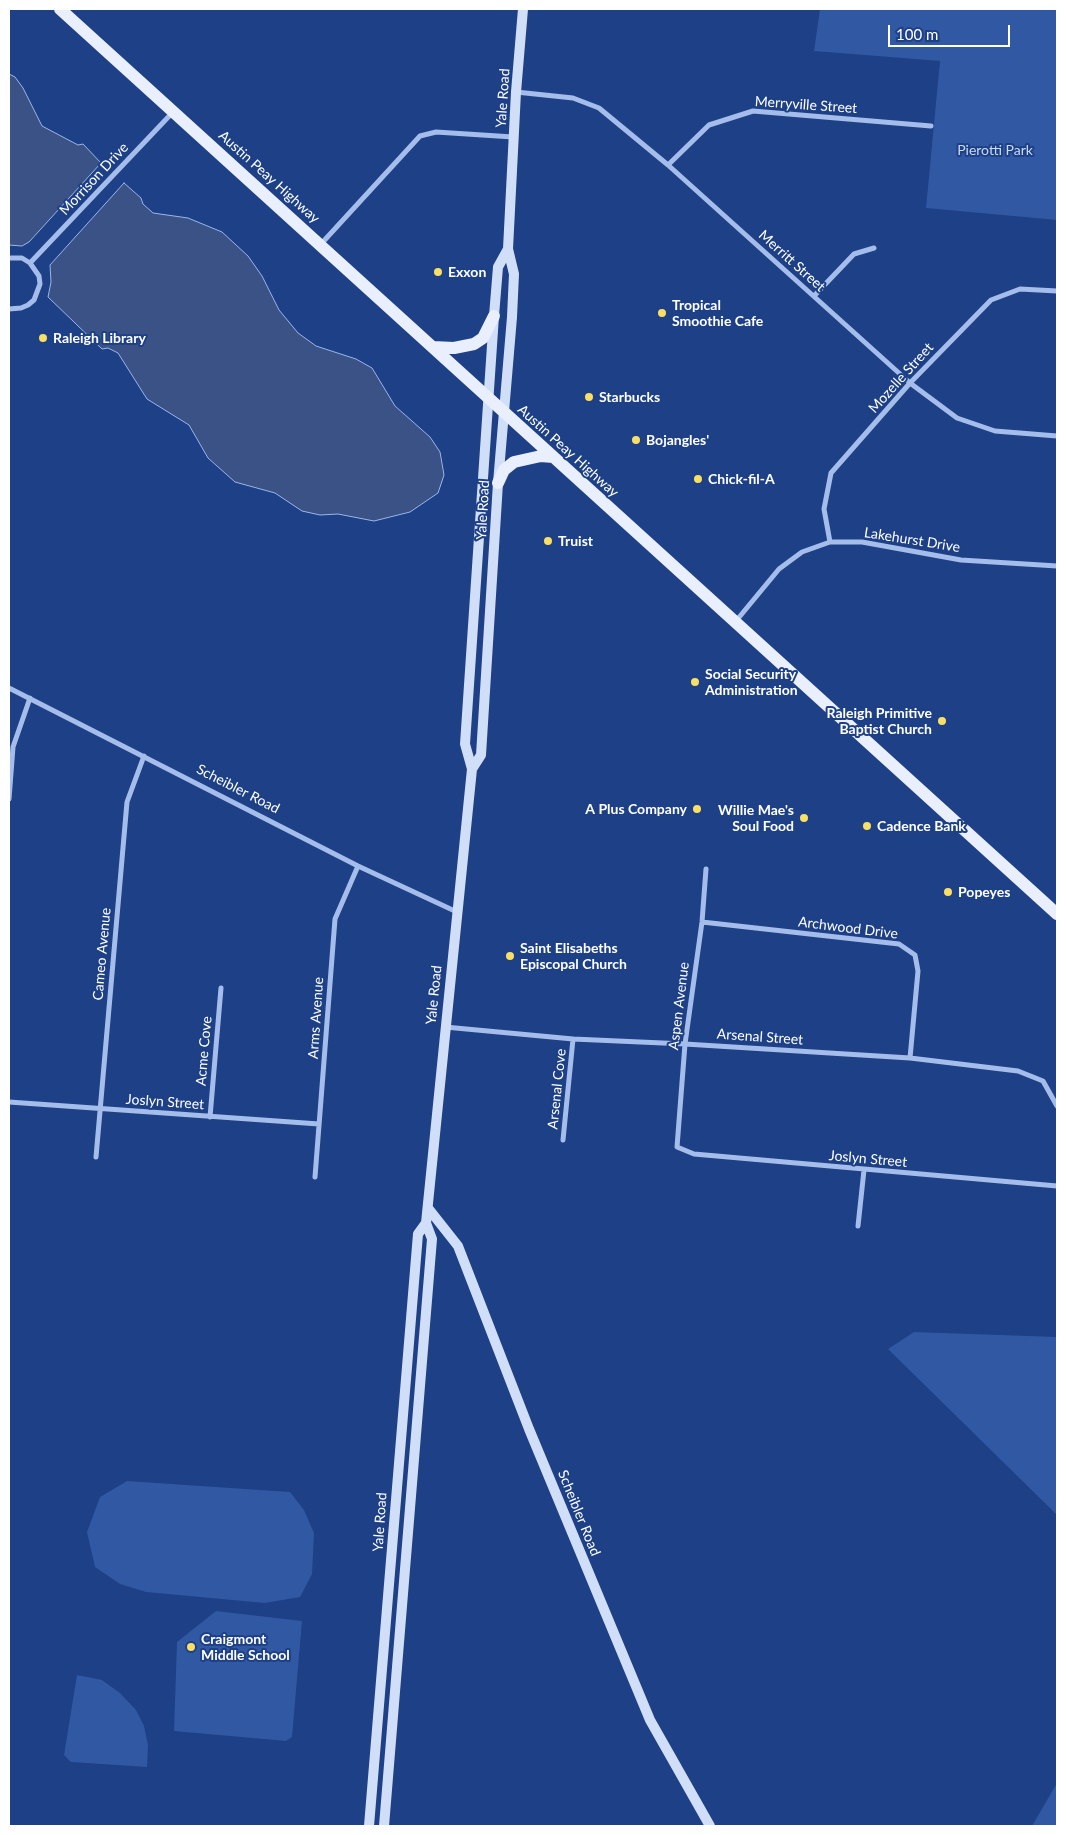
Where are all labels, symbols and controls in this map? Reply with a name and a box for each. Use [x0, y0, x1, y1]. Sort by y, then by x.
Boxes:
scale bar [891, 15, 1014, 47]
text: 100 m [896, 25, 938, 43]
street label: Yale Road [493, 68, 513, 128]
street label: Merryville Street [754, 93, 858, 117]
street label: Austin Peay Highway [215, 127, 323, 227]
street label: Morrison Drive [56, 139, 132, 219]
park label: Pierotti Park [957, 142, 1033, 158]
street label: Merritt Street [755, 227, 829, 295]
place label: Exxon [448, 264, 486, 280]
marker: Exxon [432, 266, 444, 278]
place label: Tropical Smoothie Cafe [672, 297, 763, 330]
marker: Tropical Smoothie Cafe [656, 307, 668, 319]
place label: Raleigh Library [53, 330, 146, 346]
marker: Raleigh Library [37, 332, 49, 344]
street label: Mozelle Street [865, 339, 937, 417]
place label: Starbucks [599, 389, 660, 405]
marker: Starbucks [583, 391, 595, 403]
street label: Austin Peay Highway [514, 401, 622, 501]
place label: Bojangles' [646, 432, 709, 448]
marker: Bojangles' [630, 434, 642, 446]
place label: Chick-fil-A [708, 471, 775, 487]
marker: Chick-fil-A [692, 473, 704, 485]
street label: Yale Road [473, 480, 493, 540]
street label: Lakehurst Drive [863, 524, 961, 556]
place label: Truist [558, 533, 593, 549]
marker: Truist [542, 535, 554, 547]
place label: Social Security Administration [705, 666, 798, 699]
marker: Social Security Administration [689, 676, 701, 688]
place label: Raleigh Primitive Baptist Church [827, 705, 932, 738]
marker: Raleigh Primitive Baptist Church [936, 715, 948, 727]
street label: Scheibler Road [194, 761, 282, 817]
place label: A Plus Company [585, 801, 687, 817]
place label: Willie Mae's Soul Food [718, 802, 794, 834]
marker: A Plus Company [691, 803, 703, 815]
marker: Willie Mae's Soul Food [798, 812, 810, 824]
place label: Cadence Bank [877, 818, 966, 834]
marker: Cadence Bank [861, 820, 873, 832]
place label: Popeyes [958, 884, 1010, 900]
marker: Popeyes [942, 886, 954, 898]
street label: Cameo Avenue [90, 907, 114, 1001]
street label: Archwood Drive [797, 914, 899, 942]
place label: Saint Elisabeths Episcopal Church [520, 940, 627, 972]
marker: Saint Elisabeths Episcopal Church [504, 950, 516, 962]
street label: Aspen Avenue [665, 961, 693, 1051]
street label: Yale Road [423, 965, 445, 1025]
street label: Arms Avenue [305, 976, 327, 1060]
street label: Acme Cove [193, 1015, 215, 1087]
street label: Arsenal Street [716, 1026, 804, 1048]
street label: Arsenal Cove [544, 1048, 570, 1130]
street label: Joslyn Street [125, 1091, 205, 1113]
street label: Joslyn Street [828, 1147, 908, 1171]
street label: Scheibler Road [554, 1468, 604, 1558]
street label: Yale Road [370, 1492, 390, 1552]
place label: Craigmont Middle School [201, 1631, 290, 1664]
marker: Craigmont Middle School [185, 1641, 197, 1653]

